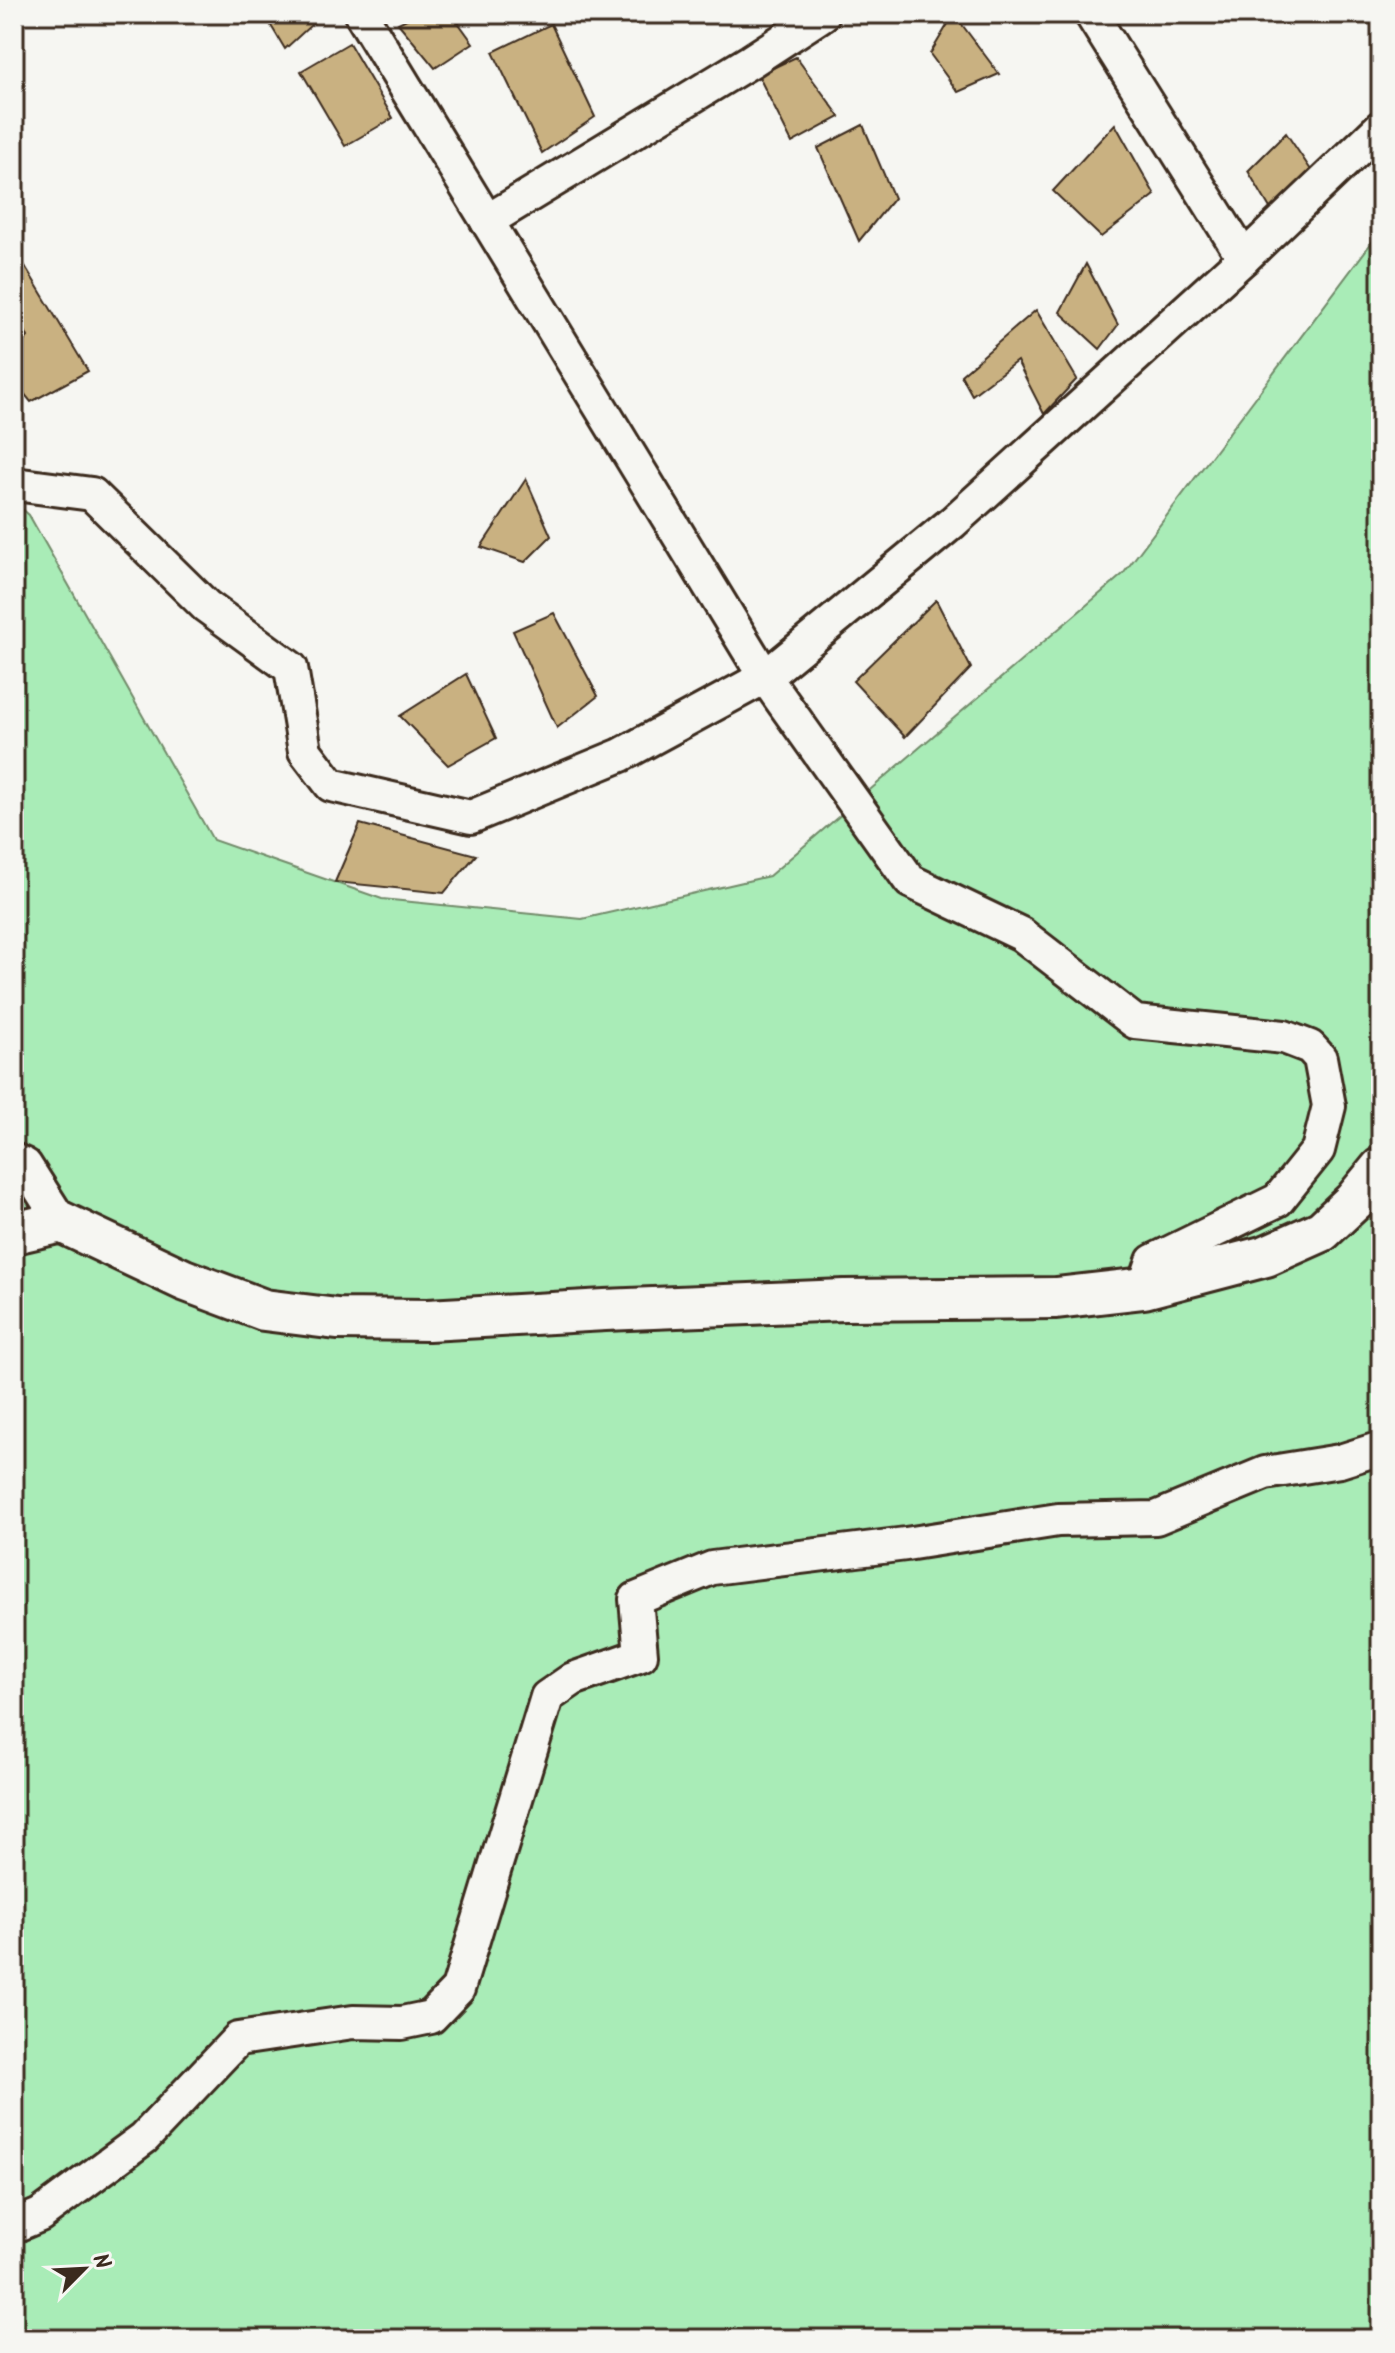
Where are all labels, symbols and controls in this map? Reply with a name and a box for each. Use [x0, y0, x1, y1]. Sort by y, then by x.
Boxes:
north arrow [44, 2229, 124, 2309]
text: N [81, 2248, 119, 2275]

